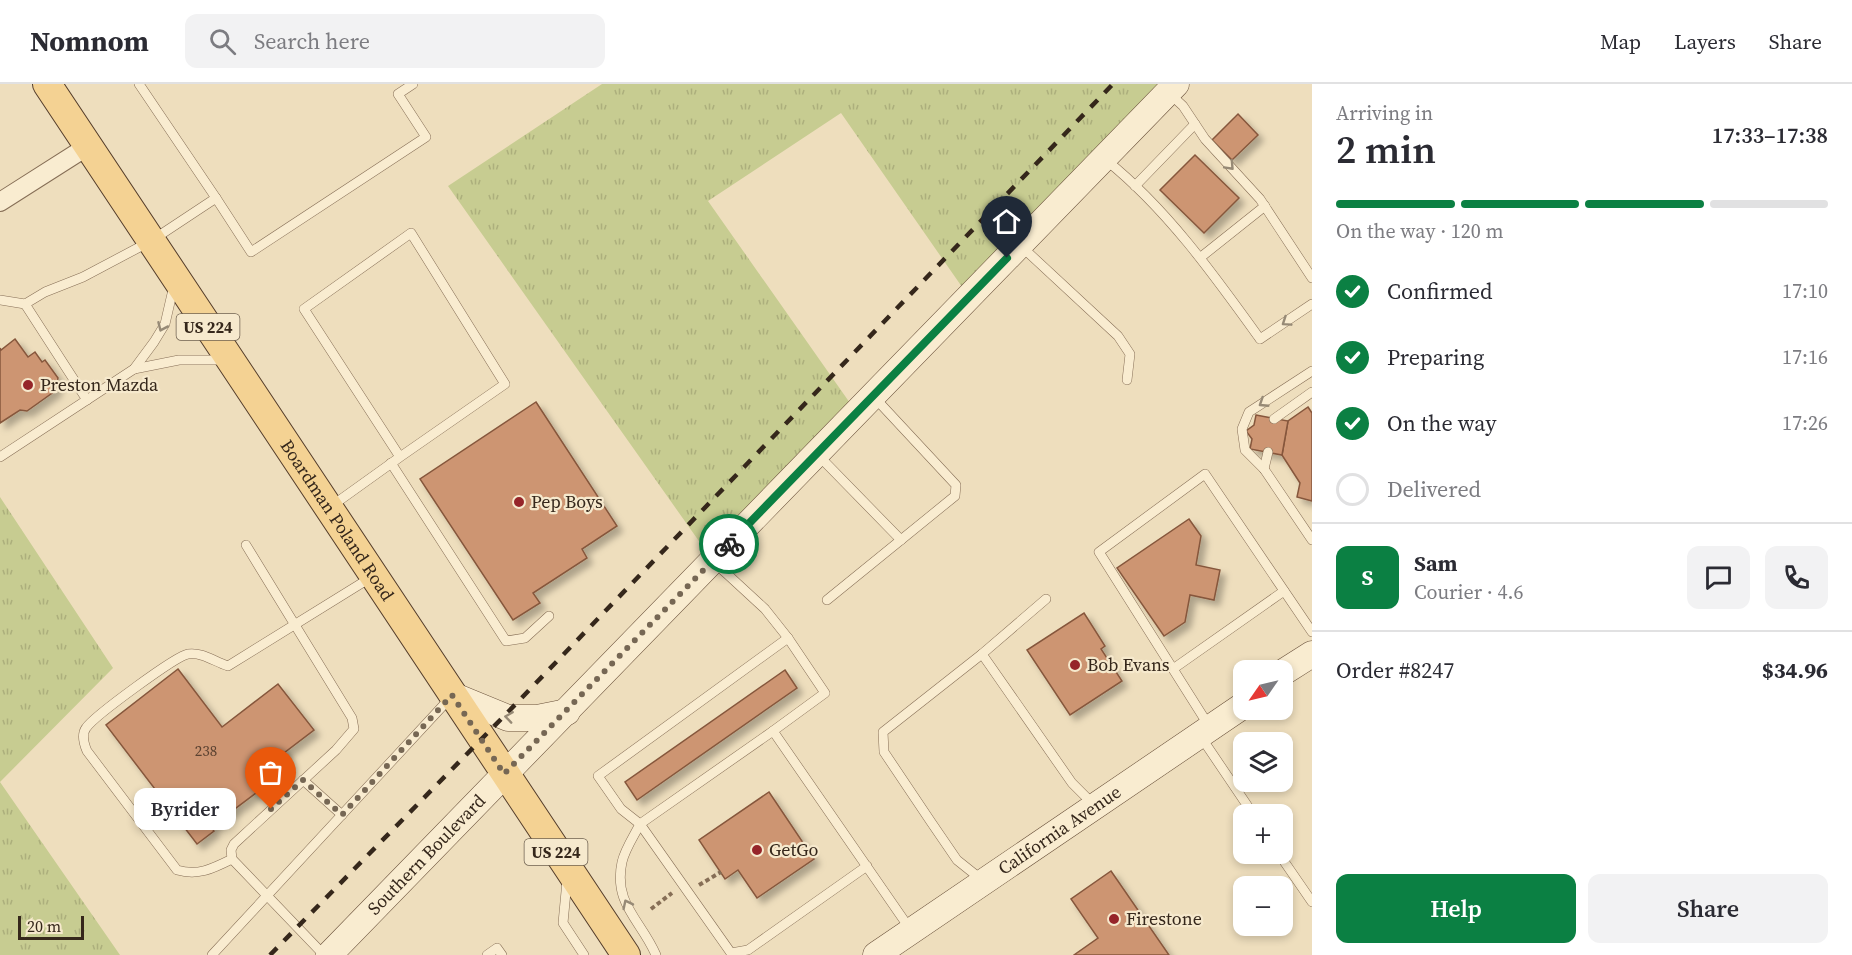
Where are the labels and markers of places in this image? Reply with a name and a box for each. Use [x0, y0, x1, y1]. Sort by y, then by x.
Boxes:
pin [981, 196, 1032, 258]
place label: Preston Mazda [40, 372, 159, 397]
marker: Preston Mazda [21, 378, 35, 392]
place label: Pep Boys [531, 489, 603, 514]
marker: Pep Boys [512, 495, 526, 509]
place label: Bob Evans [1087, 652, 1170, 677]
marker: Bob Evans [1068, 658, 1082, 672]
pin [245, 747, 296, 809]
callout: Byrider [133, 788, 235, 830]
place label: GetGo [769, 837, 819, 862]
marker: GetGo [750, 843, 764, 857]
place label: Firestone [1126, 906, 1202, 931]
marker: Firestone [1107, 912, 1121, 926]

